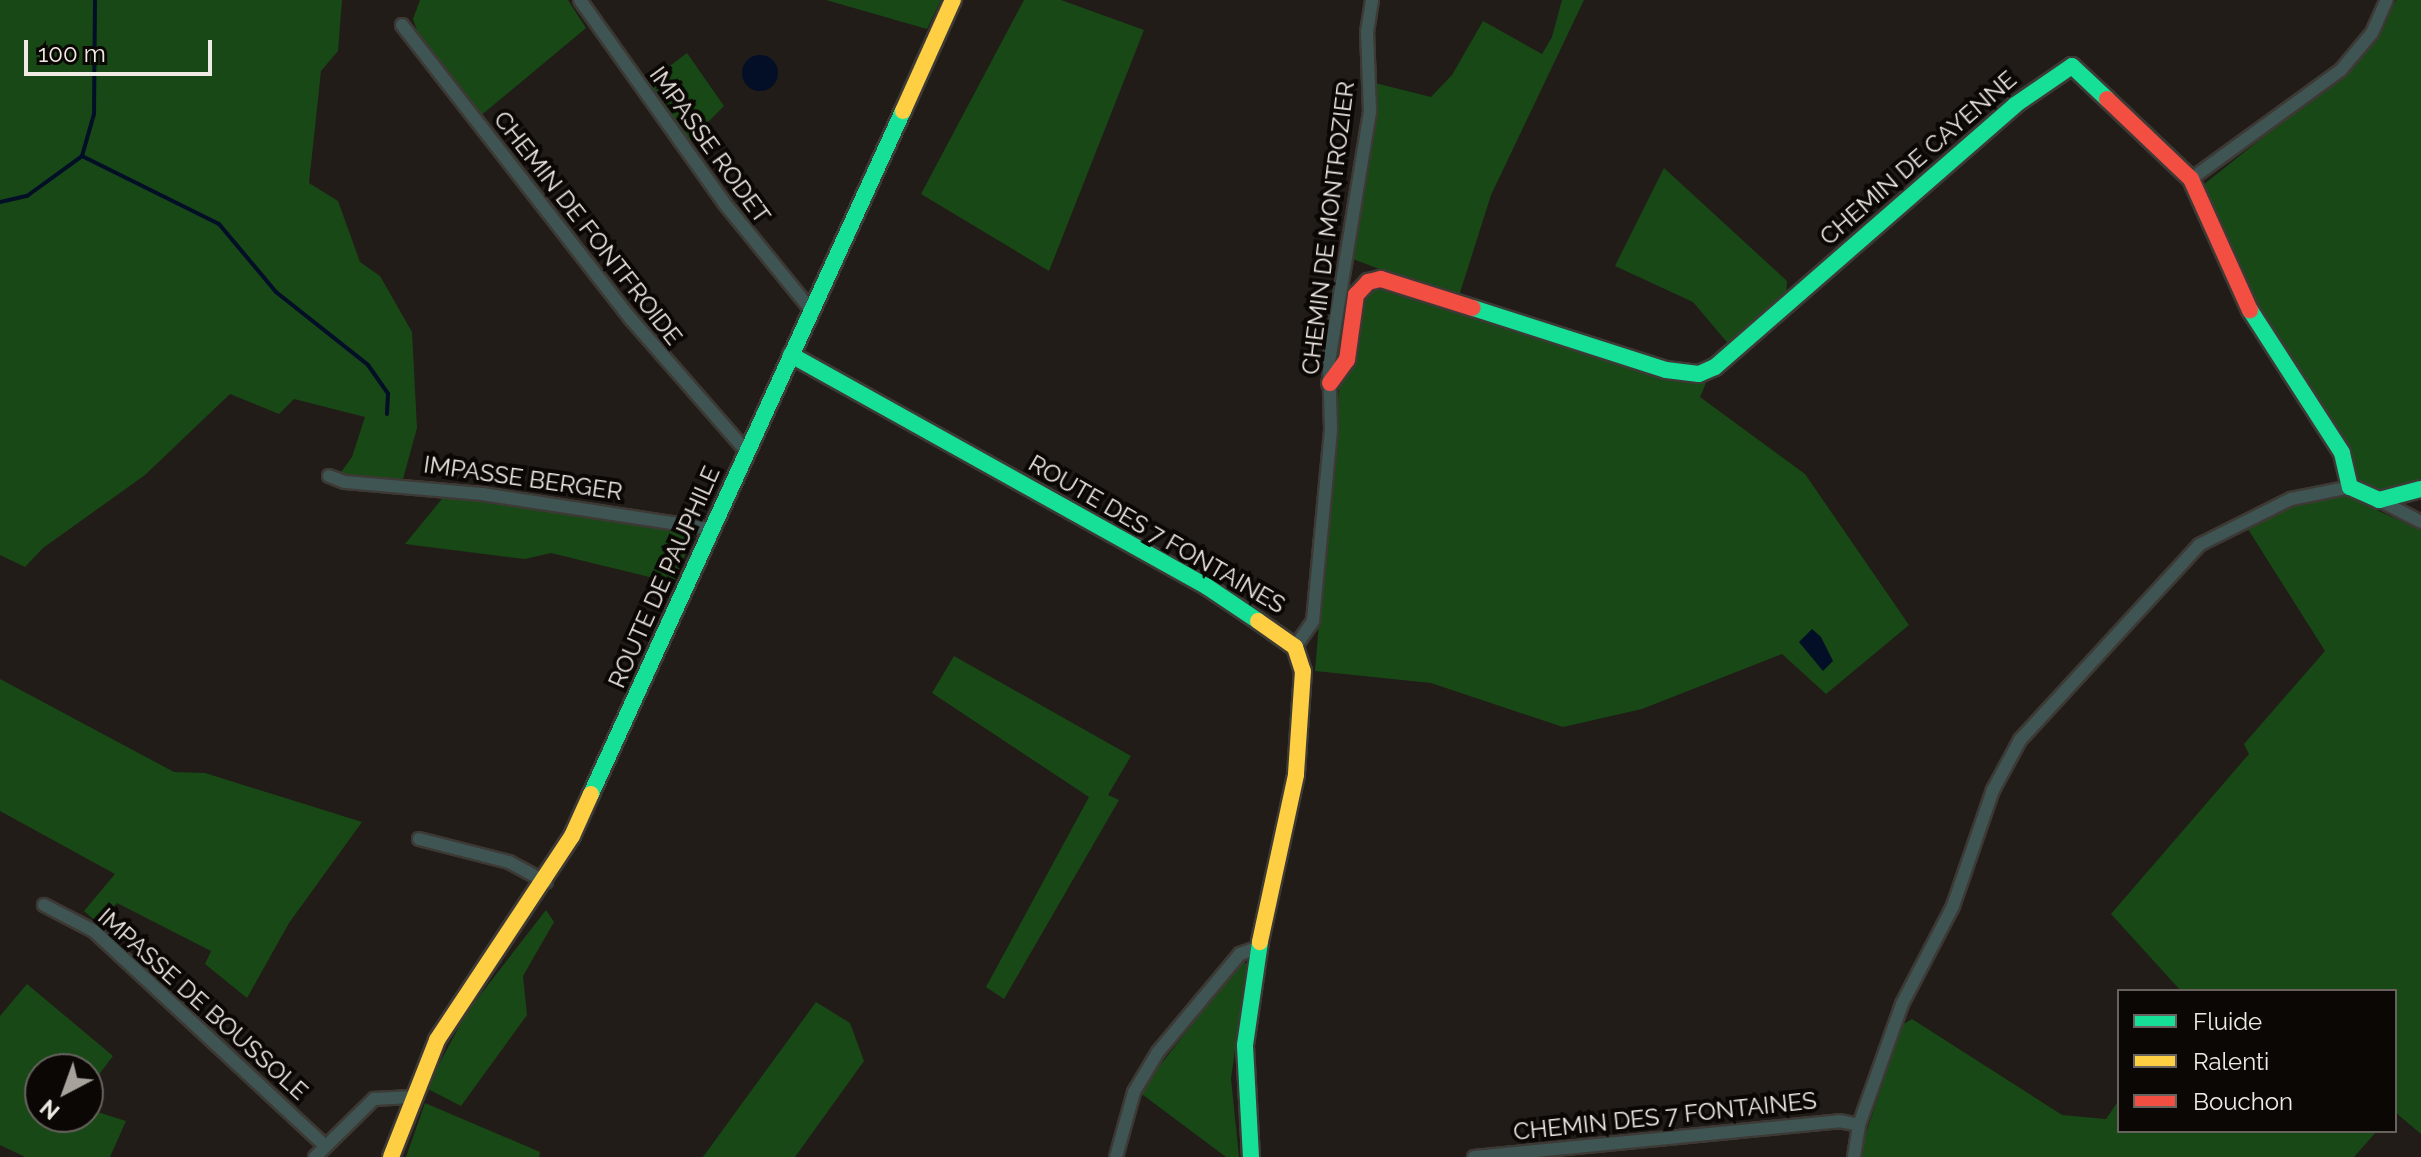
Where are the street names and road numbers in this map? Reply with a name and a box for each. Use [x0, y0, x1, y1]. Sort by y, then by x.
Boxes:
street label: IMPASSE RODET [643, 61, 777, 229]
street label: CHEMIN DE CAYENNE [1814, 65, 2022, 251]
street label: CHEMIN DE MONTROZIER [1296, 80, 1360, 376]
street label: CHEMIN DE FONTFROIDE [488, 105, 688, 351]
street label: ROUTE DES 7 FONTAINES [1024, 449, 1290, 619]
street label: IMPASSE BERGER [422, 450, 624, 506]
street label: ROUTE DE PAUPHILE [602, 462, 726, 692]
street label: IMPASSE DE BOUSSOLE [92, 902, 314, 1106]
street label: CHEMIN DES 7 FONTAINES [1512, 1086, 1818, 1146]

